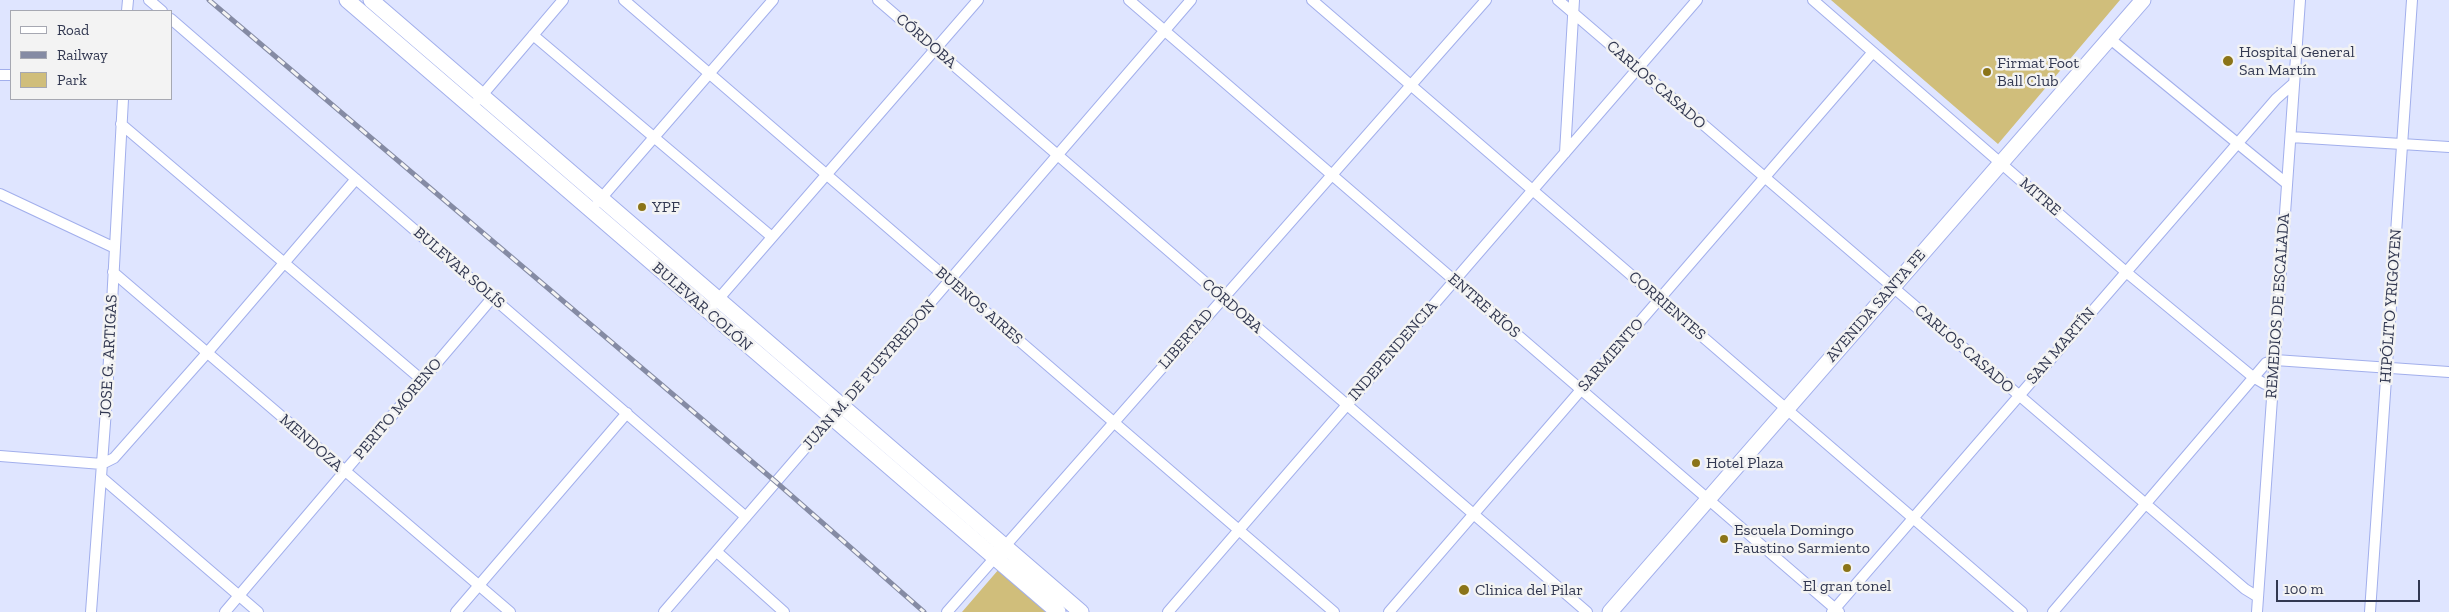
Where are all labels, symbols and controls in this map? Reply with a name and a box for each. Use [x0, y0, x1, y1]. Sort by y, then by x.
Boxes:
street label: CÓRDOBA [892, 9, 960, 73]
legend [10, 10, 172, 100]
text: Road [57, 21, 89, 39]
street label: CARLOS CASADO [1602, 37, 1710, 133]
place label: Hospital General San Martín [2239, 42, 2355, 80]
text: Railway [57, 46, 108, 64]
place label: Firmat Foot Ball Club [1997, 53, 2079, 91]
marker: Hospital General San Martín [2221, 54, 2235, 68]
marker: Firmat Foot Ball Club [1981, 66, 1993, 78]
text: Park [57, 71, 87, 89]
street label: MITRE [2015, 174, 2065, 220]
place label: YPF [652, 197, 680, 217]
marker: YPF [636, 201, 648, 213]
street label: REMEDIOS DE ESCALADA [2262, 213, 2294, 399]
street label: BULEVAR SOLÍS [409, 223, 509, 313]
street label: HIPÓLITO YRIGOYEN [2376, 228, 2406, 384]
street label: AVENIDA SANTA FE [1822, 246, 1930, 366]
street label: BULEVAR COLÓN [648, 258, 756, 356]
street label: BUENOS AIRES [931, 263, 1027, 349]
street label: CORRIENTES [1625, 267, 1709, 345]
street label: ENTRE RÍOS [1444, 270, 1524, 342]
street label: CÓRDOBA [1198, 274, 1266, 338]
street label: JOSE G. ARTIGAS [96, 294, 122, 418]
street label: JUAN M. DE PUEYRREDON [799, 296, 939, 454]
street label: INDEPENDENCIA [1345, 297, 1441, 405]
street label: CARLOS CASADO [1910, 301, 2018, 397]
street label: SAN MARTÍN [2023, 304, 2099, 388]
street label: LIBERTAD [1155, 305, 1217, 373]
street label: SARMIENTO [1574, 315, 1648, 395]
street label: PERITO MORENO [350, 354, 446, 464]
street label: MENDOZA [275, 410, 347, 476]
place label: Hotel Plaza [1706, 453, 1784, 473]
marker: Hotel Plaza [1690, 457, 1702, 469]
place label: Escuela Domingo Faustino Sarmiento [1734, 520, 1870, 558]
marker: Escuela Domingo Faustino Sarmiento [1718, 533, 1730, 545]
marker: El gran tonel [1841, 562, 1853, 574]
scale bar [2279, 570, 2423, 602]
place label: El gran tonel [1803, 576, 1891, 596]
place label: Clinica del Pilar [1475, 580, 1583, 600]
text: 100 m [2284, 580, 2323, 598]
marker: Clinica del Pilar [1457, 583, 1471, 597]

